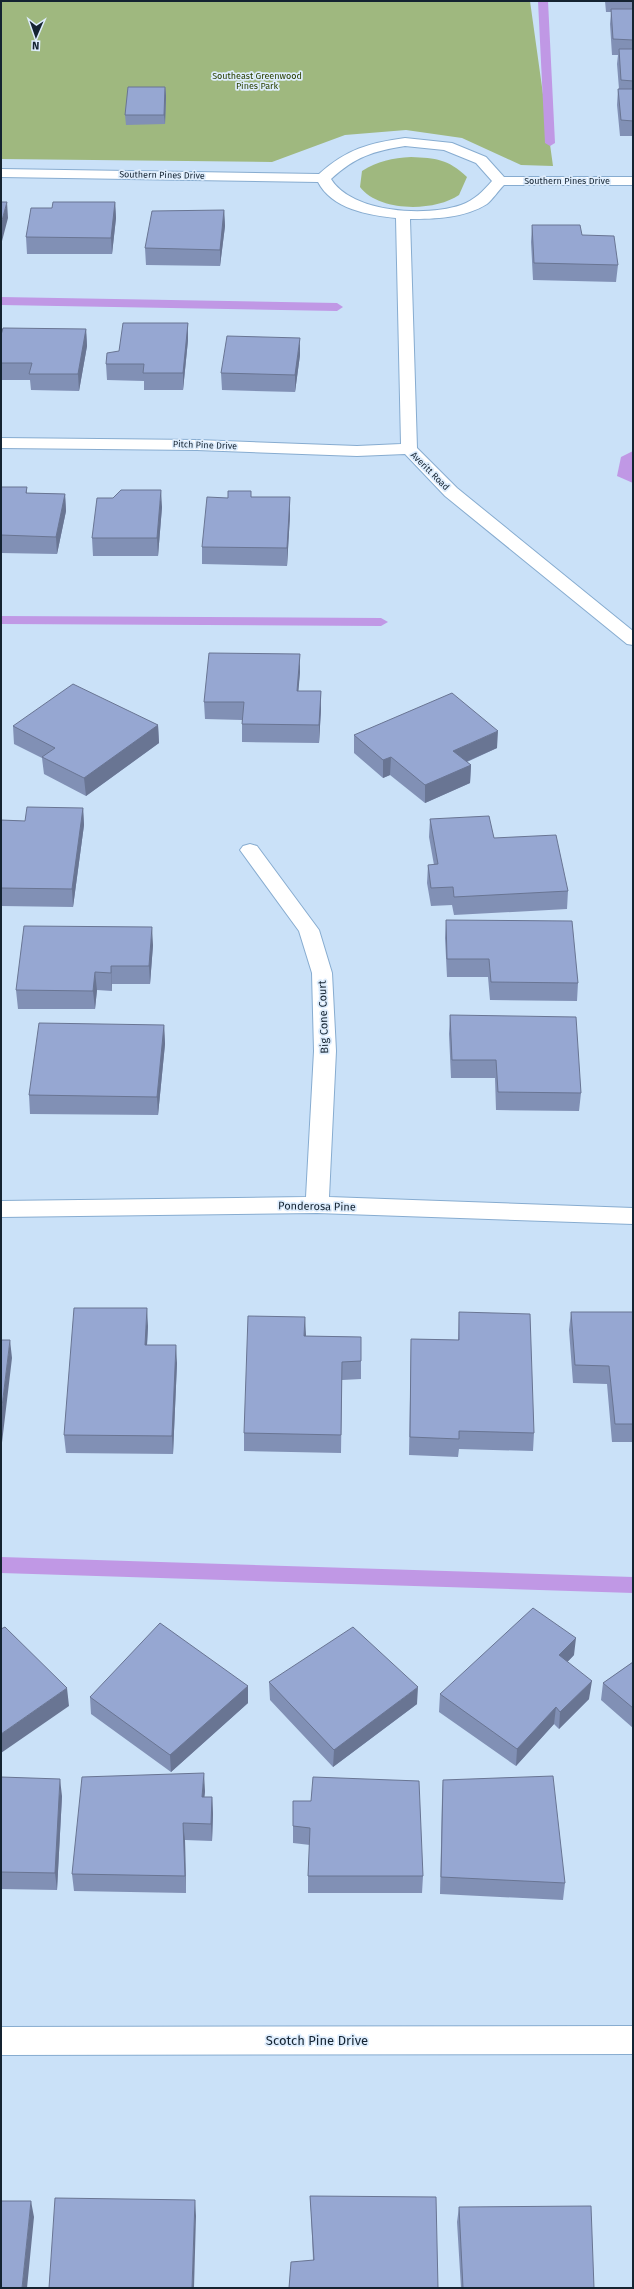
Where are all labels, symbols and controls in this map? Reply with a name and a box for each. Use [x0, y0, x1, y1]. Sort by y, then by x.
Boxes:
north arrow [16, 16, 56, 56]
text: N [32, 39, 40, 52]
park label: Southeast Greenwood Pines Park [212, 71, 302, 91]
street label: Southern Pines Drive [119, 169, 205, 181]
street label: Southern Pines Drive [524, 176, 610, 186]
street label: Pitch Pine Drive [173, 439, 237, 451]
street label: Averitt Road [409, 450, 451, 492]
street label: Big Cone Court [316, 980, 331, 1054]
street label: Ponderosa Pine [278, 1199, 356, 1214]
street label: Scotch Pine Drive [266, 2033, 368, 2048]

